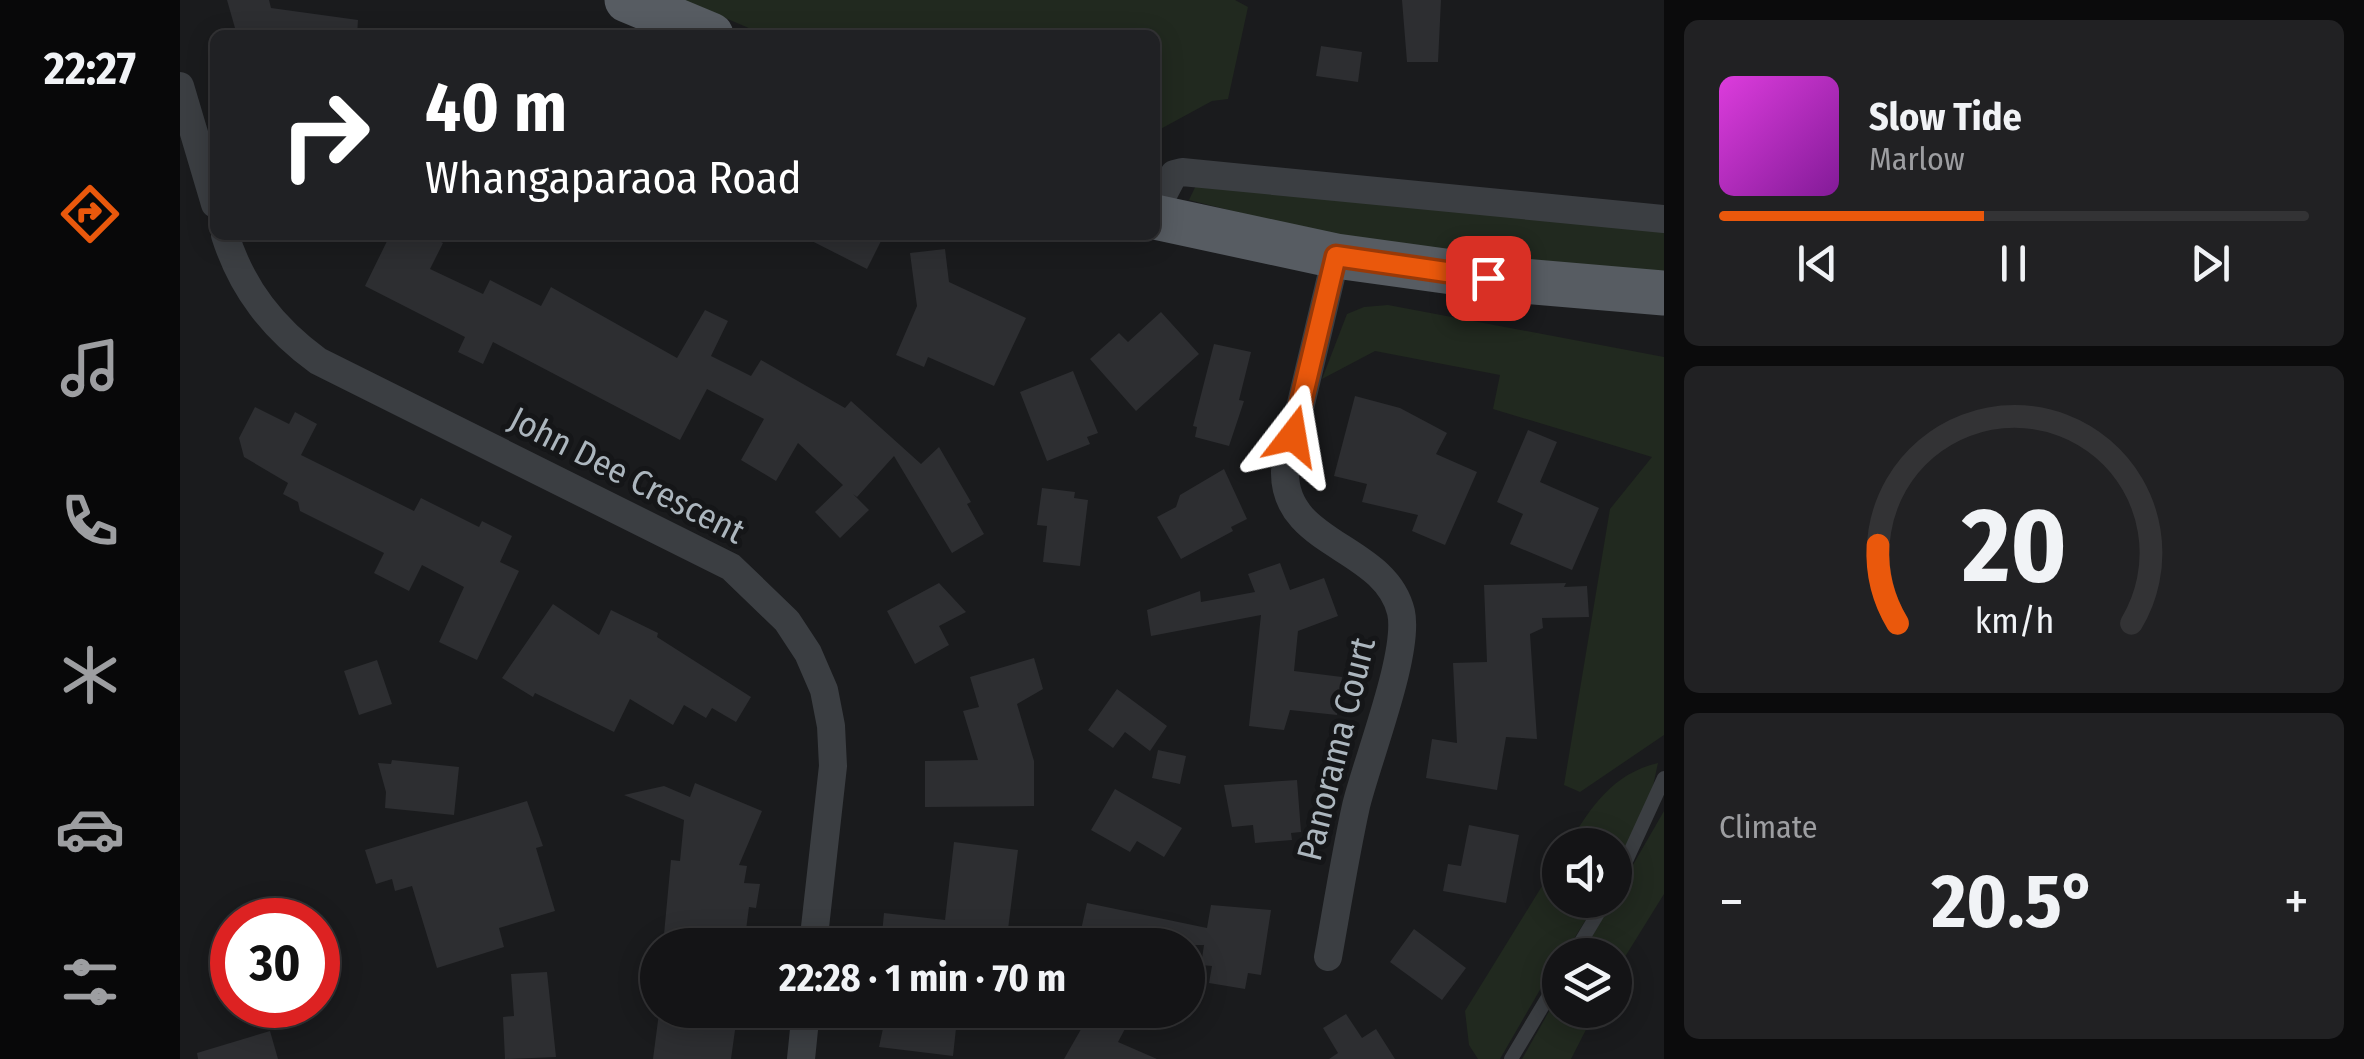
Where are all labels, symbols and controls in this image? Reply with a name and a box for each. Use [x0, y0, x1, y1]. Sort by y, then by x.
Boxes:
text: 22:27 [44, 42, 136, 96]
text: 40 m [425, 66, 567, 150]
icon: right [260, 70, 390, 200]
text: Slow Tide [1869, 94, 2022, 140]
text: Marlow [1869, 140, 1965, 178]
text: Whangaparaoa Road [425, 151, 802, 205]
icon: directions [55, 179, 125, 249]
pin [1446, 236, 1531, 321]
icon: previous [1790, 236, 1845, 291]
icon: pause [1986, 236, 2041, 291]
icon: next [2183, 236, 2238, 291]
icon: arrive [1461, 251, 1516, 306]
icon: music [55, 333, 125, 403]
position arrow [1241, 384, 1345, 488]
street label: John Dee Crescent [502, 398, 752, 553]
text: 20 [1961, 484, 2066, 609]
icon: phone [55, 486, 125, 556]
text: km/h [1974, 600, 2054, 642]
street label: Panorama Court [1288, 633, 1384, 865]
icon: climate [55, 640, 125, 710]
icon: car [55, 794, 125, 864]
text: Climate [1719, 808, 1818, 846]
map controls [1542, 828, 1632, 1028]
button: sound [1542, 828, 1632, 918]
text: 20.5° [1932, 857, 2096, 947]
text: − [1719, 869, 1744, 935]
text: + [2284, 869, 2309, 935]
speed limit sign: 30 [210, 898, 340, 1028]
button: layers [1542, 938, 1632, 1028]
icon: filters [55, 947, 125, 1017]
text: 22:28 · 1 min · 70 m [779, 955, 1066, 1001]

